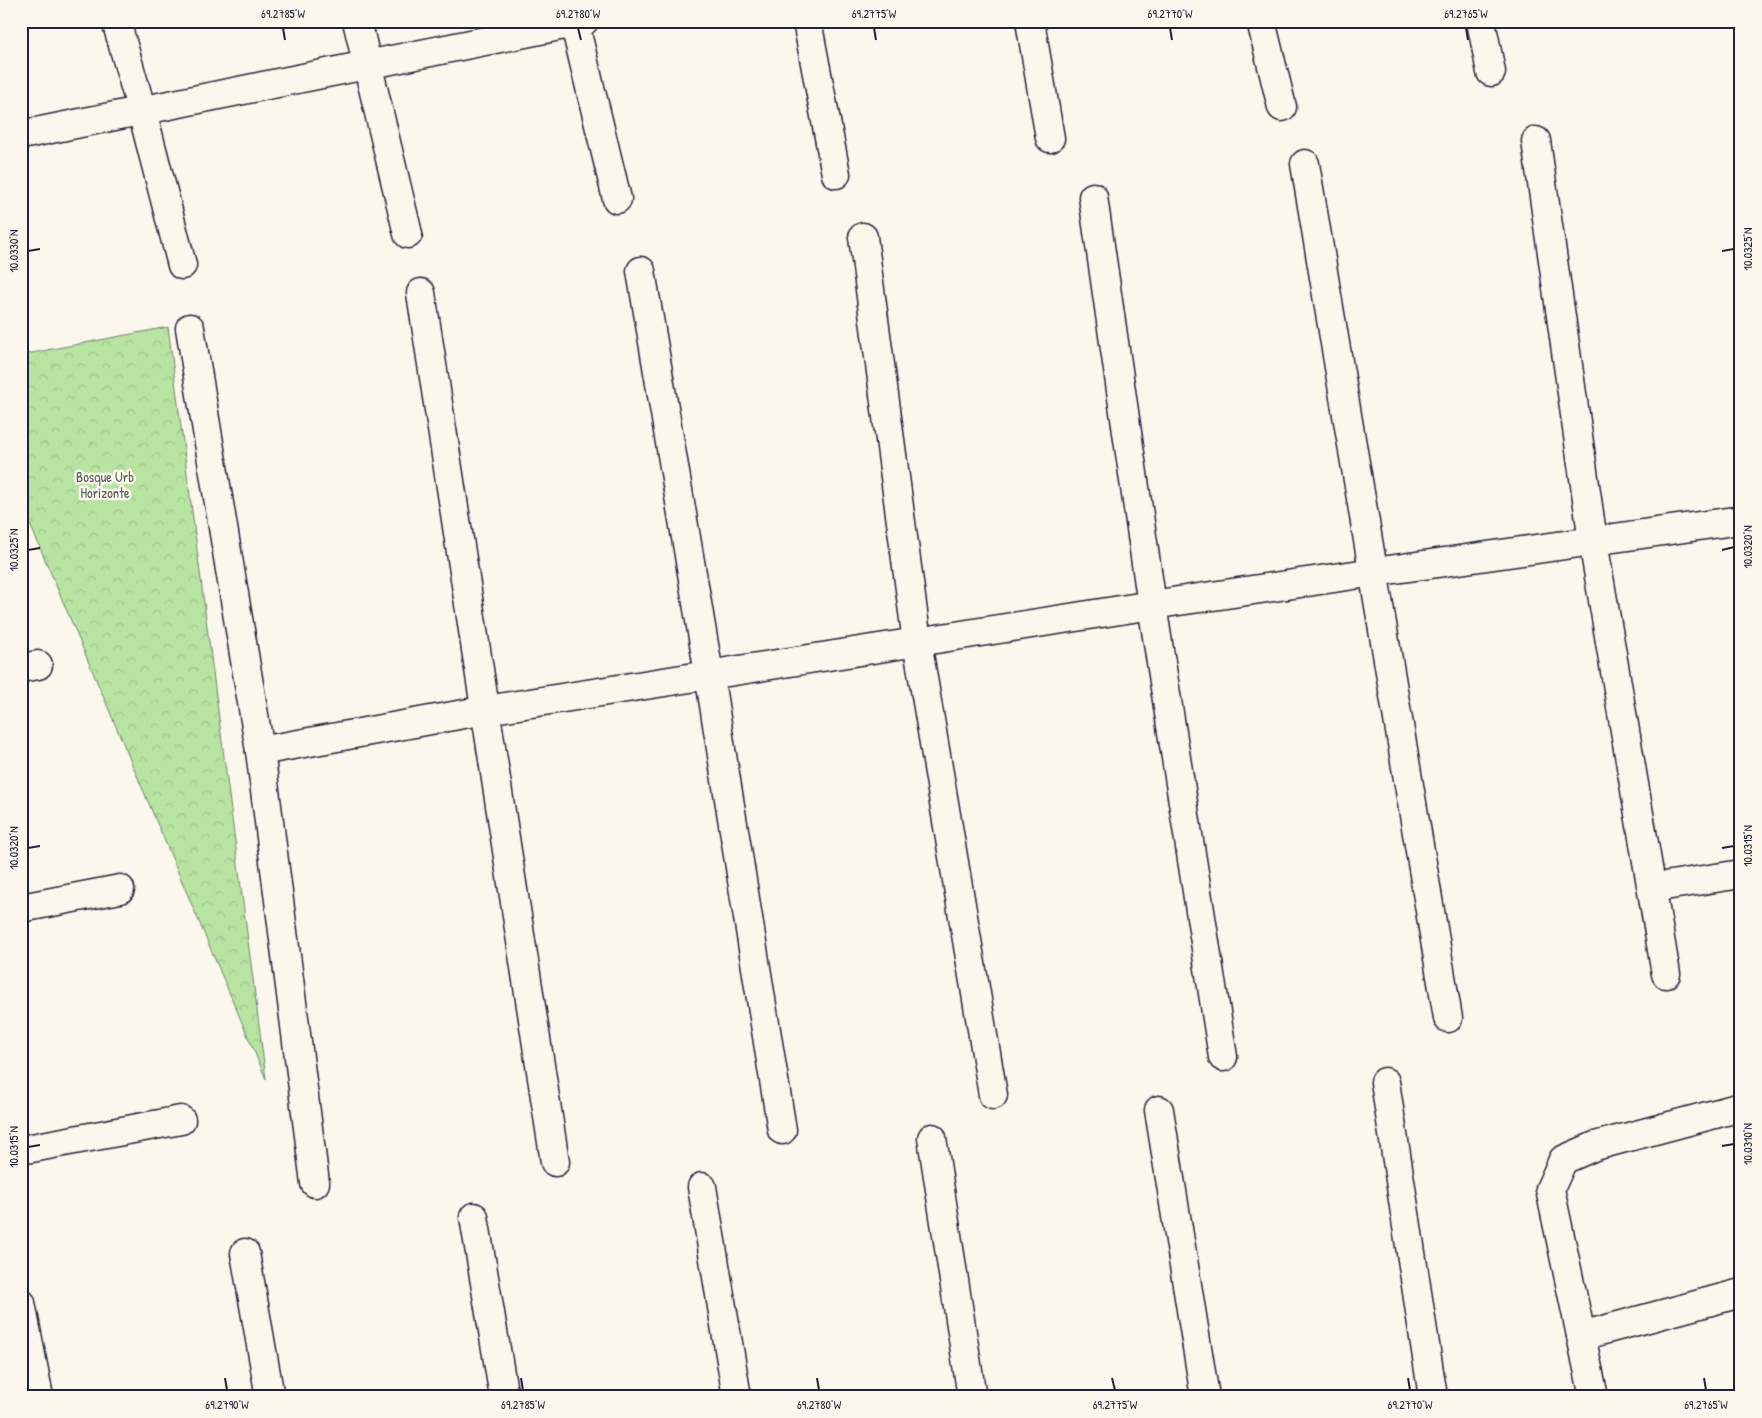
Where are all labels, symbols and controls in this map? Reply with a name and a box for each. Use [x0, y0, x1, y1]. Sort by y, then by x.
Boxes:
text: 69.2785°W [261, 5, 305, 22]
text: 69.2780°W [556, 5, 601, 22]
text: 69.2775°W [852, 5, 897, 22]
text: 69.2770°W [1148, 5, 1193, 22]
text: 69.2765°W [1444, 5, 1488, 22]
text: 10.0325°N [1739, 228, 1756, 270]
text: 10.0330°N [5, 230, 22, 272]
park label: Bosque Urb Horizonte [76, 467, 134, 502]
text: 10.0320°N [1739, 525, 1756, 569]
text: 10.0325°N [5, 529, 22, 571]
text: 10.0315°N [1739, 825, 1756, 867]
text: 10.0320°N [5, 826, 22, 870]
text: 10.0310°N [1739, 1123, 1756, 1165]
text: 10.0315°N [5, 1126, 22, 1168]
text: 69.2790°W [205, 1396, 249, 1413]
text: 69.2785°W [501, 1396, 545, 1413]
text: 69.2780°W [797, 1396, 842, 1413]
text: 69.2775°W [1093, 1396, 1138, 1413]
text: 69.2770°W [1388, 1396, 1433, 1413]
text: 69.2765°W [1684, 1396, 1728, 1413]

